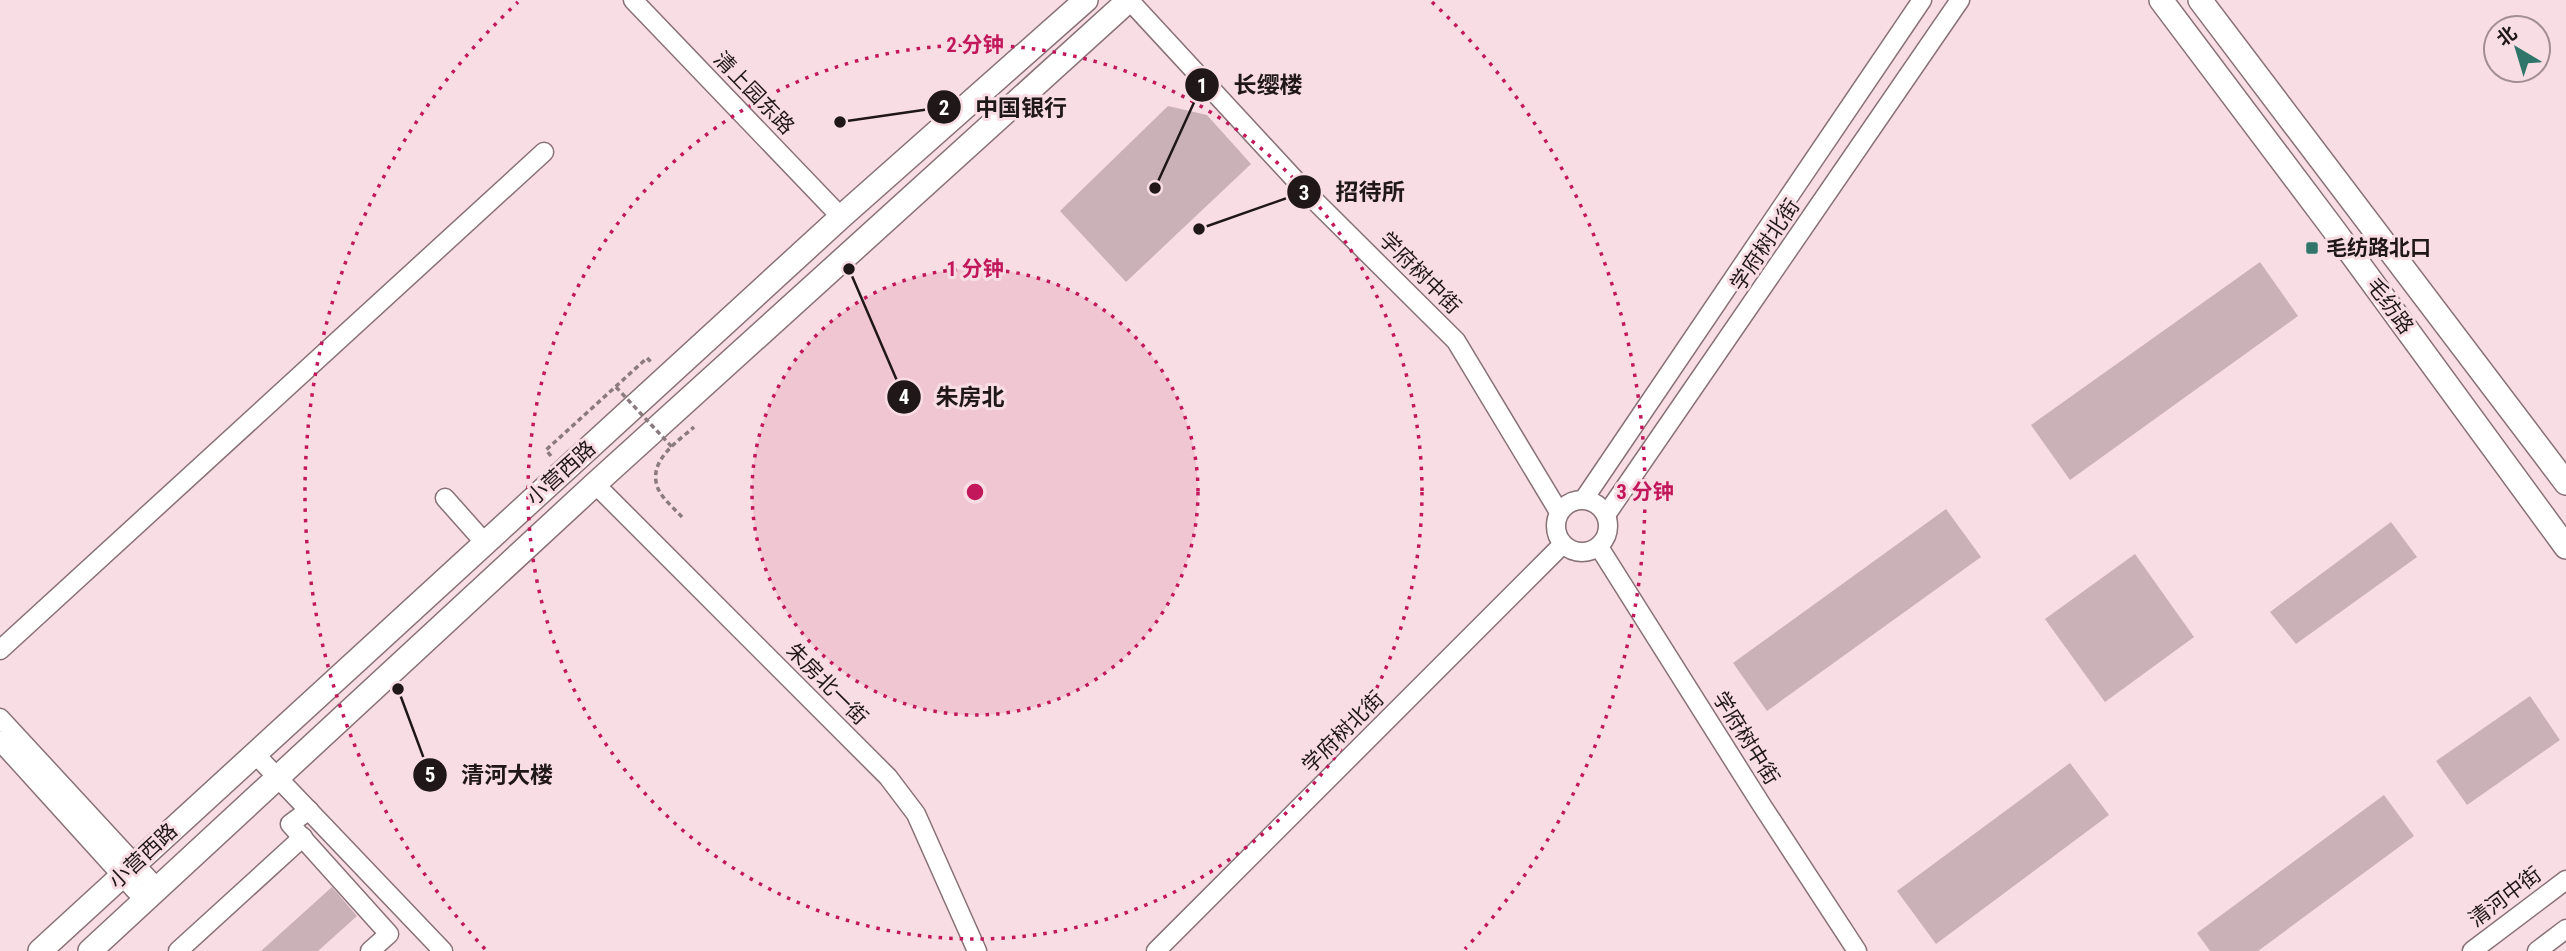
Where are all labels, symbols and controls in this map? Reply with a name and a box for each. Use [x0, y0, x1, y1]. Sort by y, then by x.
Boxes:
north arrow [2482, 14, 2552, 84]
text: 北 [2492, 21, 2521, 51]
text: 2 分钟 [946, 33, 1004, 57]
street label: 清上园东路 [709, 47, 799, 139]
callout: 长缨楼 [1185, 63, 1317, 107]
text: 长缨楼 [1234, 72, 1303, 99]
text: 1 [1197, 74, 1207, 98]
callout: 中国银行 [926, 85, 1081, 129]
text: 中国银行 [975, 95, 1067, 122]
text: 2 [939, 96, 949, 120]
callout: 招待所 [1287, 170, 1419, 214]
text: 招待所 [1336, 179, 1405, 206]
text: 3 [1299, 181, 1309, 205]
street label: 学府树北街 [1726, 195, 1804, 295]
street label: 学府树中街 [1374, 227, 1466, 319]
place label: 毛纺路北口 [2326, 236, 2431, 260]
marker: 毛纺路北口 [2304, 240, 2320, 256]
text: 1 分钟 [946, 257, 1004, 281]
street label: 毛纺路 [2362, 273, 2418, 339]
callout: 朱房北 [886, 375, 1018, 419]
text: 朱房北 [936, 384, 1005, 411]
text: 4 [899, 385, 909, 409]
street label: 小营西路 [522, 436, 600, 510]
centre of rings [963, 480, 987, 504]
text: 3 分钟 [1616, 480, 1674, 504]
street label: 朱房北一街 [781, 638, 873, 730]
street label: 学府树北街 [1297, 686, 1389, 778]
street label: 学府树中街 [1708, 687, 1784, 789]
callout: 清河大楼 [412, 753, 567, 797]
text: 清河大楼 [461, 762, 553, 789]
text: 5 [425, 763, 435, 787]
street label: 小营西路 [104, 819, 182, 893]
street label: 清河中街 [2464, 862, 2546, 932]

